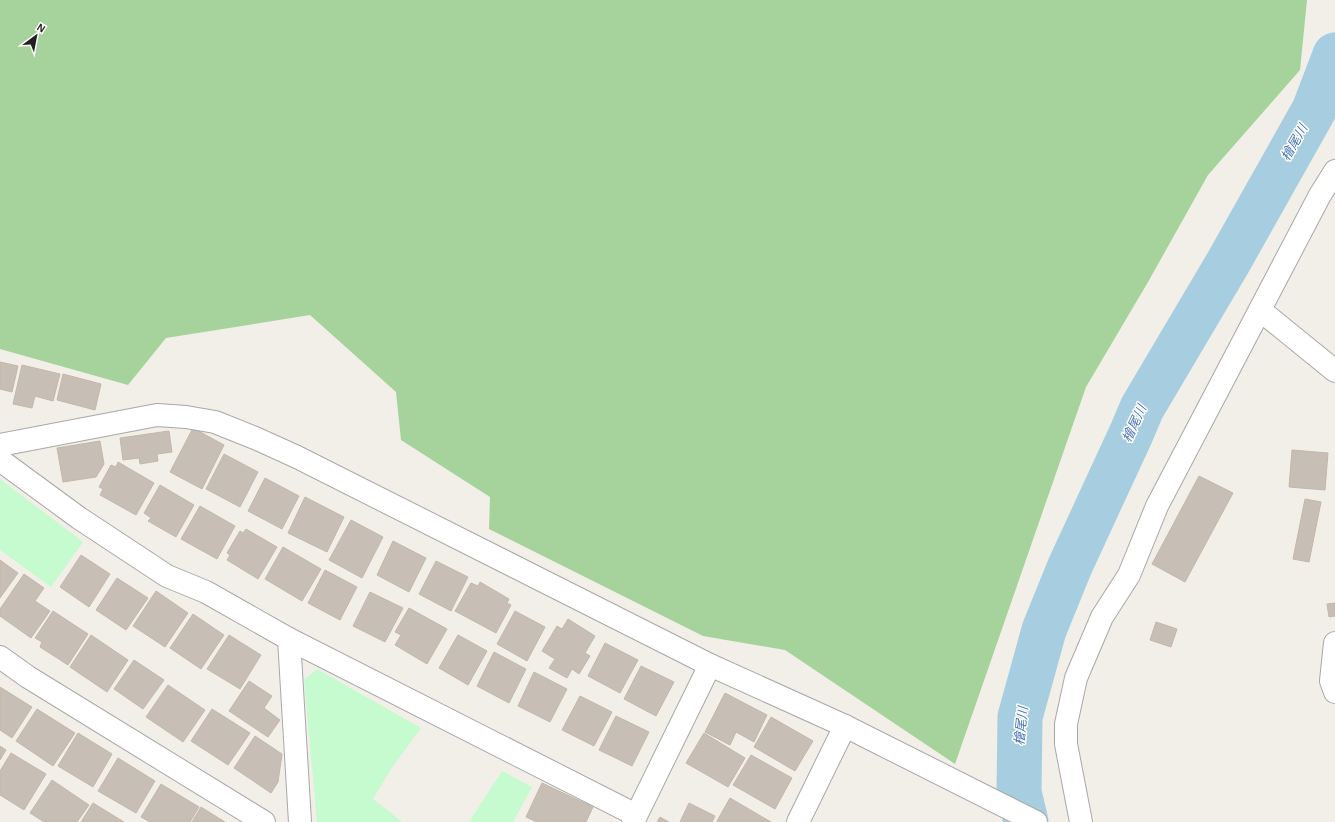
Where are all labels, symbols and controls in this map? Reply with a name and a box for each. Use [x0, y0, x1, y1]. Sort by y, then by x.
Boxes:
north arrow [16, 16, 56, 56]
text: N [35, 21, 47, 35]
water label: 檜尾川 [1279, 121, 1311, 163]
water label: 檜尾川 [1120, 401, 1150, 444]
water label: 檜尾川 [1013, 704, 1031, 746]

